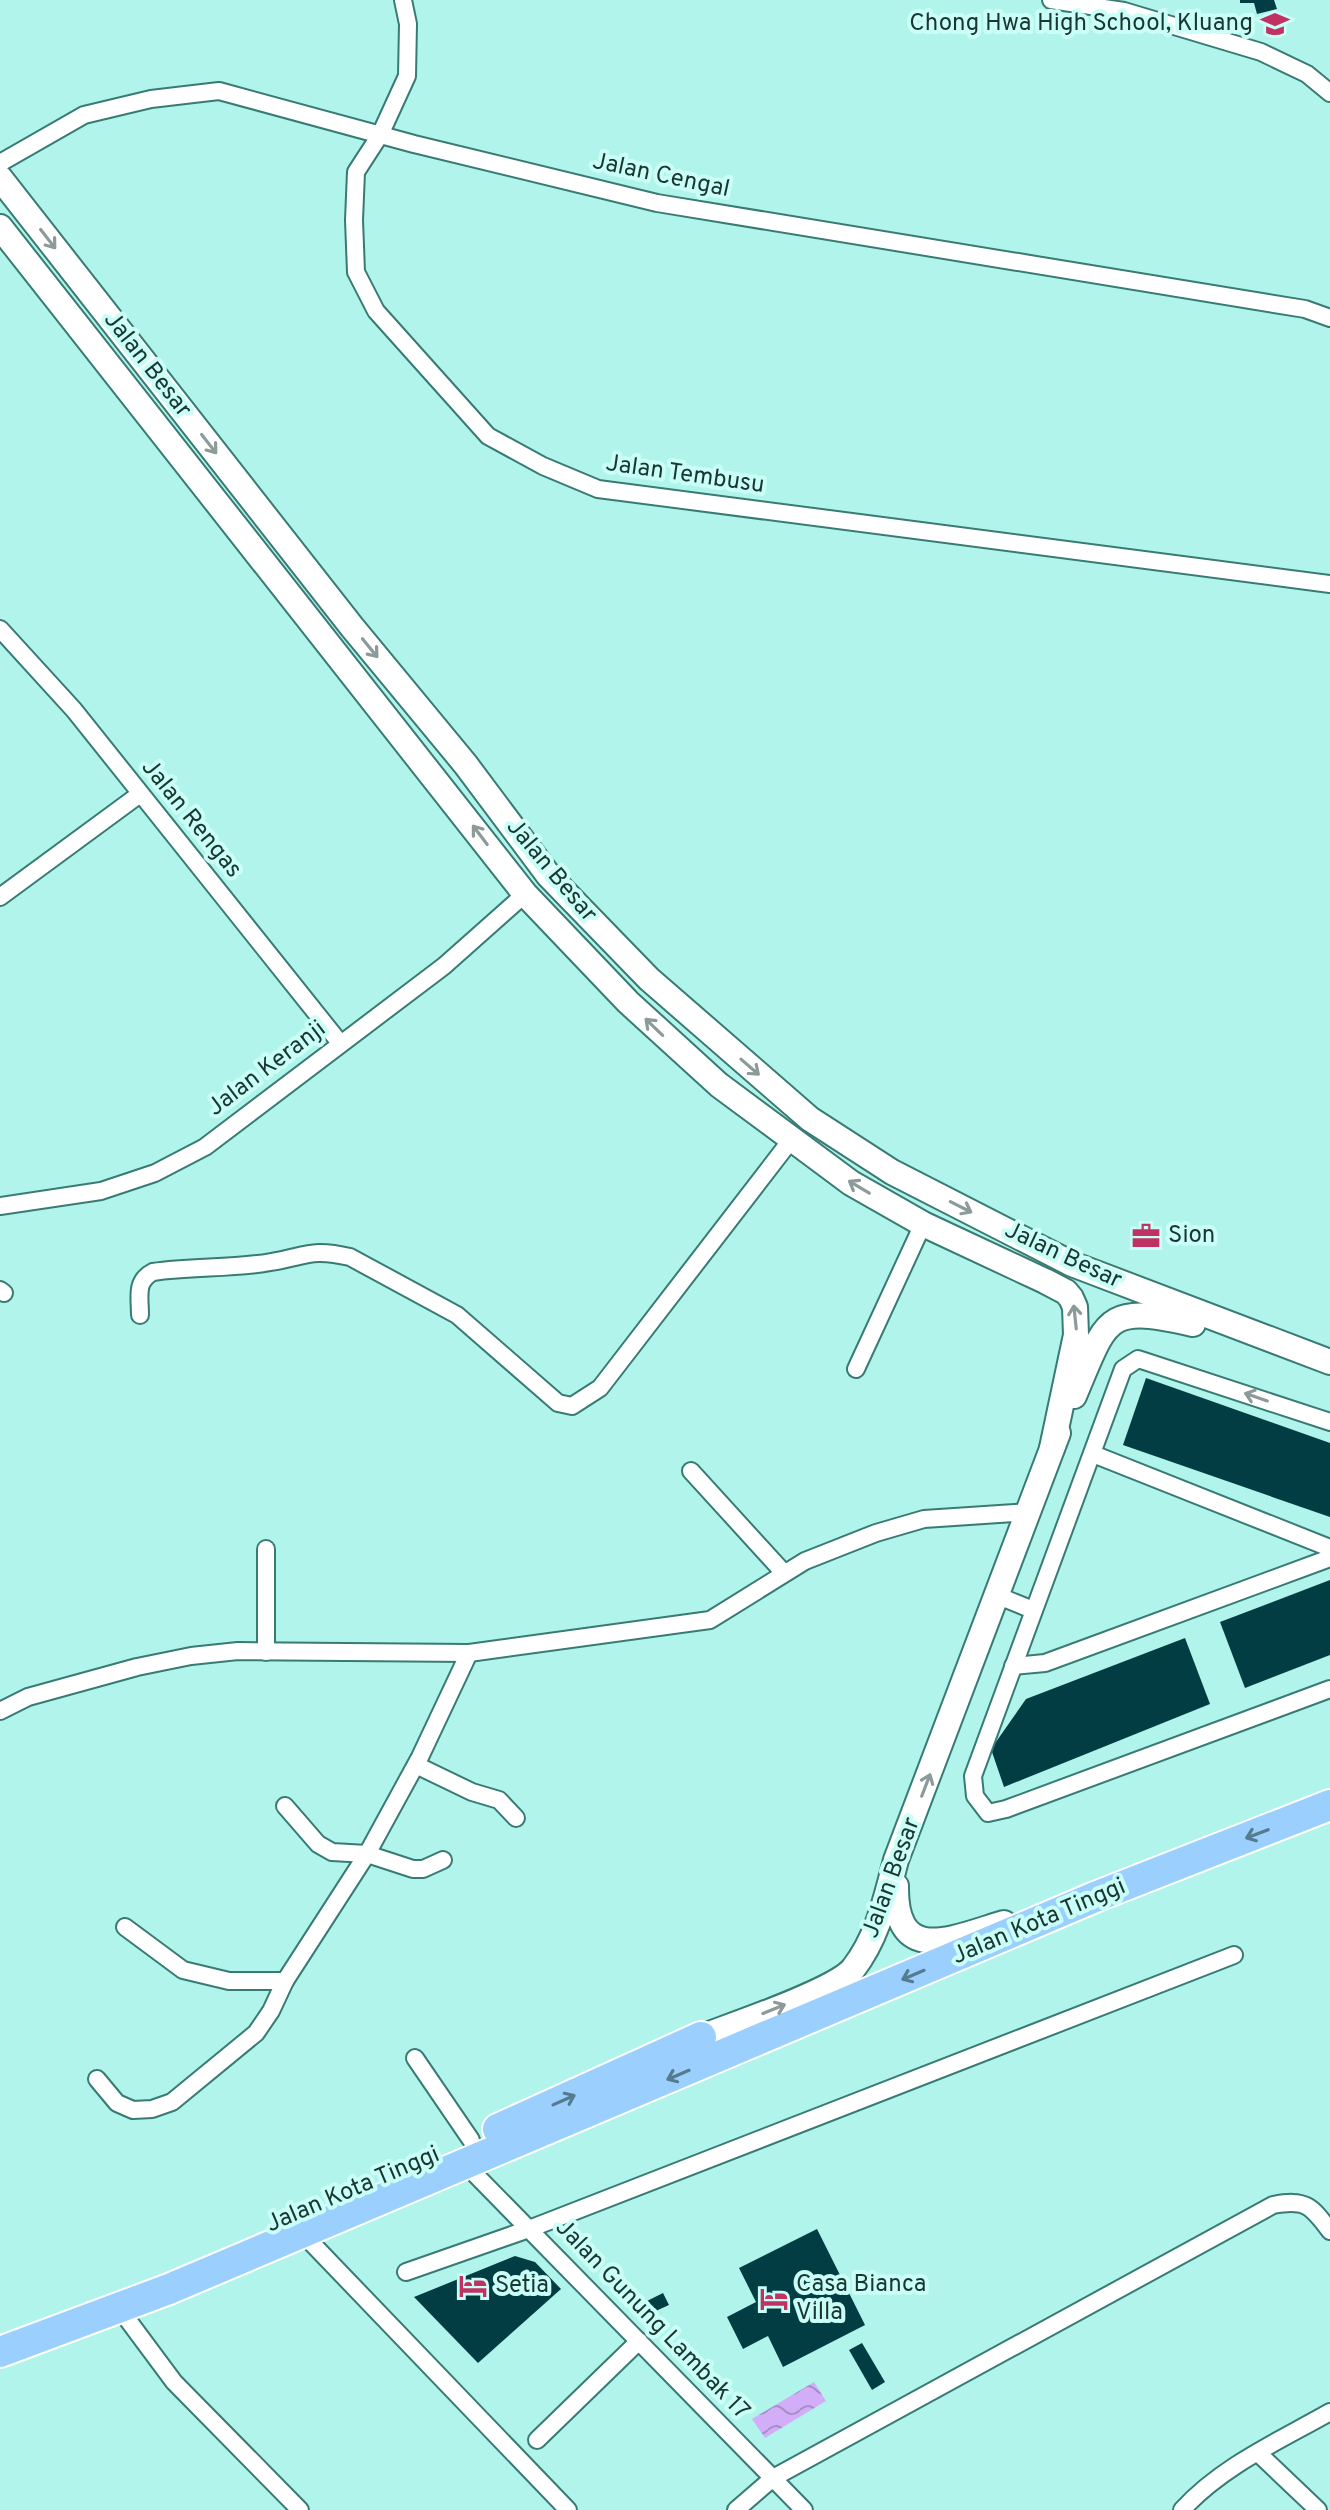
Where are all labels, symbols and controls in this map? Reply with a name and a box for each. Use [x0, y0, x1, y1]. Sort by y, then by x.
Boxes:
place label: Chong Hwa High School, Kluang [909, 9, 1253, 39]
school or university icon: Chong Hwa High School, Kluang [1260, 9, 1290, 39]
street label: Jalan Cengal [590, 147, 732, 205]
one-way arrow [40, 228, 57, 249]
street label: Jalan Besar [96, 306, 198, 424]
one-way arrow [200, 433, 217, 454]
street label: Jalan Tembusu [604, 449, 766, 501]
one-way arrow [361, 637, 379, 658]
street label: Jalan Rengas [134, 754, 248, 884]
street label: Jalan Besar [499, 813, 603, 929]
one-way arrow [471, 825, 488, 846]
street label: Jalan Keranji [202, 1015, 332, 1123]
one-way arrow [644, 1018, 664, 1037]
one-way arrow [740, 1058, 760, 1076]
one-way arrow [848, 1179, 871, 1195]
one-way arrow [949, 1200, 973, 1216]
street label: Jalan Besar [1000, 1216, 1126, 1296]
office icon: Sion [1131, 1221, 1161, 1251]
place label: Sion [1168, 1221, 1215, 1251]
one-way arrow [1067, 1304, 1082, 1331]
one-way arrow [1244, 1388, 1269, 1403]
one-way arrow [920, 1773, 934, 1798]
street label: Jalan Besar [856, 1814, 928, 1942]
one-way arrow [1245, 1828, 1270, 1842]
street label: Jalan Kota Tinggi [948, 1872, 1130, 1972]
one-way arrow [901, 1968, 925, 1983]
one-way arrow [761, 2000, 786, 2015]
one-way arrow [666, 2069, 691, 2083]
one-way arrow [551, 2091, 576, 2106]
street label: Jalan Kota Tinggi [262, 2140, 444, 2240]
street label: Jalan Gunung Lambak 17 [548, 2213, 756, 2427]
place label: Casa Bianca Villa [796, 2270, 926, 2328]
hotel icon: Setia [458, 2271, 488, 2301]
place label: Setia [495, 2271, 549, 2301]
hotel icon: Casa Bianca Villa [759, 2284, 789, 2314]

